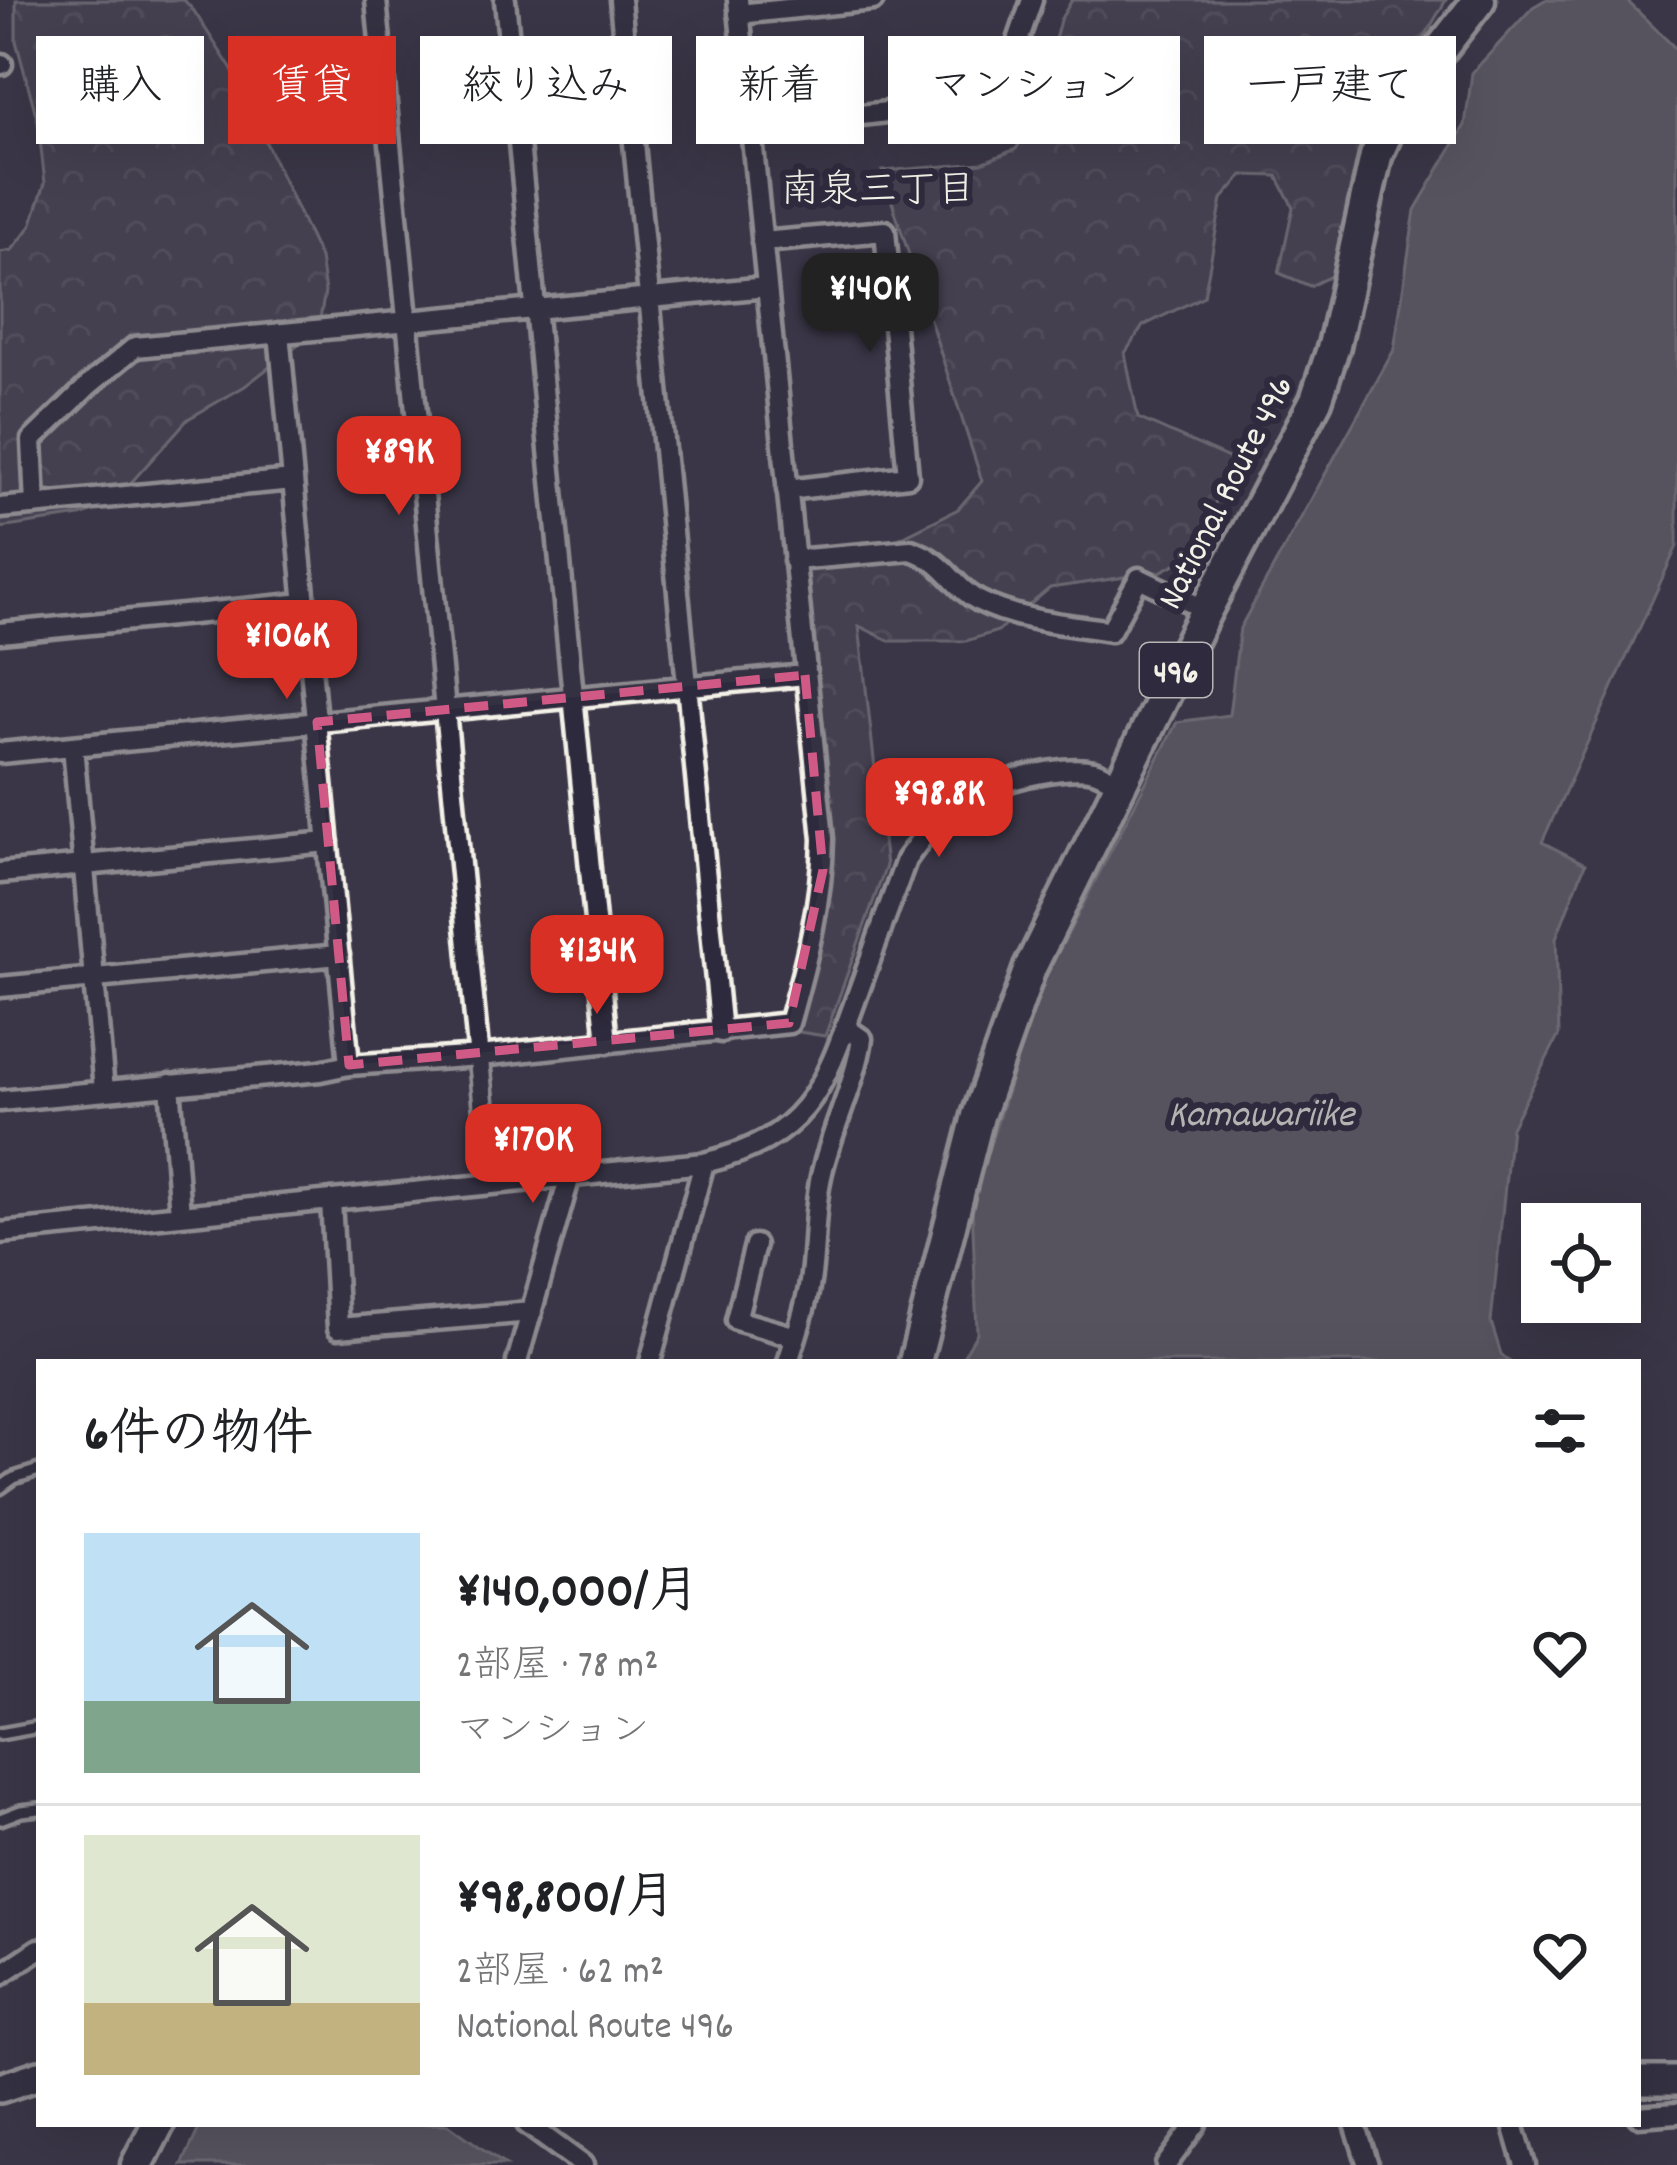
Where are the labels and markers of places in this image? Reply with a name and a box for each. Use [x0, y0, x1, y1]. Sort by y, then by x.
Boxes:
pin: ¥140K [786, 253, 954, 355]
pin: ¥89K [328, 416, 470, 518]
pin: ¥106K [203, 600, 371, 702]
pin: ¥98.8K [841, 758, 1037, 860]
pin: ¥134K [513, 915, 681, 1017]
pin: ¥170K [449, 1104, 617, 1206]

